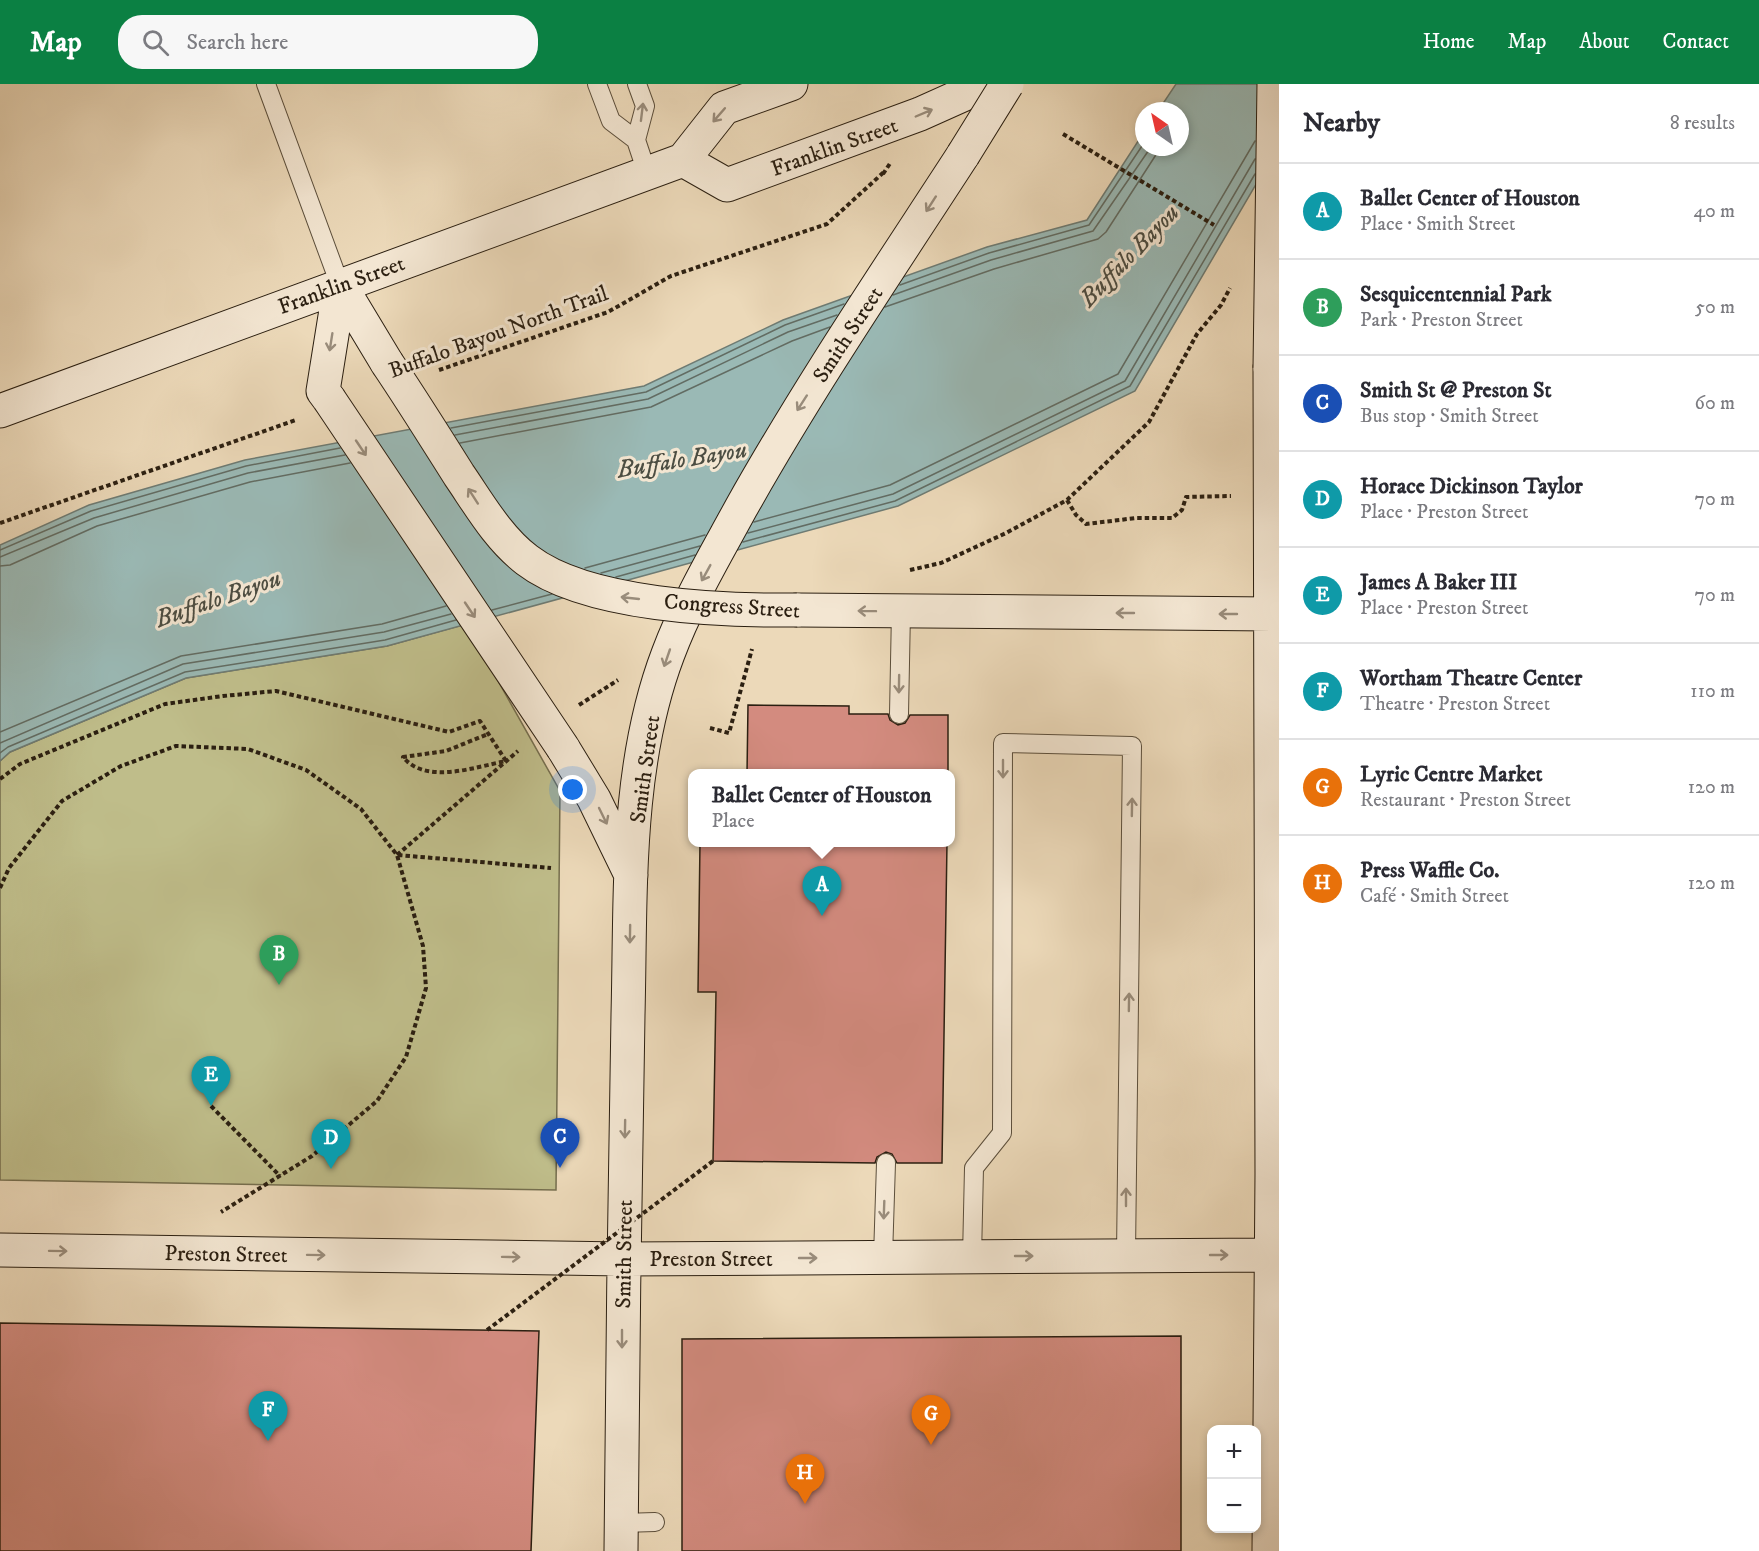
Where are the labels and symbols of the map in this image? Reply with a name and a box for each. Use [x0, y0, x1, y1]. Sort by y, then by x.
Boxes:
north arrow [1135, 102, 1189, 156]
one-way arrow [637, 103, 648, 122]
one-way arrow [915, 106, 933, 117]
one-way arrow [712, 107, 726, 122]
street label: Franklin Street [767, 112, 902, 183]
one-way arrow [925, 196, 937, 212]
water label: Buffalo Bayou [1073, 198, 1186, 314]
street label: Franklin Street [274, 250, 409, 321]
street label: Buffalo Bayou North Trail [385, 280, 612, 385]
street label: Smith Street [807, 282, 889, 388]
one-way arrow [325, 332, 336, 352]
one-way arrow [795, 394, 807, 411]
water label: Buffalo Bayou [614, 435, 749, 485]
one-way arrow [355, 439, 367, 456]
one-way arrow [467, 488, 480, 505]
water label: Buffalo Bayou [151, 563, 285, 635]
one-way arrow [700, 564, 712, 581]
street label: Congress Street [663, 588, 801, 625]
one-way arrow [621, 592, 641, 603]
one-way arrow [464, 601, 476, 618]
one-way arrow [857, 605, 877, 617]
one-way arrow [1115, 607, 1135, 619]
one-way arrow [1218, 608, 1238, 620]
one-way arrow [660, 649, 671, 667]
one-way arrow [893, 673, 905, 693]
street label: Smith Street [625, 713, 666, 825]
one-way arrow [997, 758, 1009, 778]
your location [558, 775, 587, 804]
one-way arrow [1126, 798, 1137, 818]
one-way arrow [597, 807, 609, 825]
pin: A [802, 866, 842, 916]
one-way arrow [624, 923, 636, 943]
pin: B [260, 936, 298, 985]
one-way arrow [1123, 992, 1135, 1012]
pin: E [192, 1056, 230, 1106]
pin: C [540, 1118, 580, 1168]
one-way arrow [619, 1118, 631, 1138]
pin: D [312, 1120, 350, 1169]
one-way arrow [1120, 1187, 1132, 1207]
street label: Smith Street [610, 1199, 639, 1309]
one-way arrow [879, 1200, 890, 1220]
street label: Preston Street [164, 1240, 288, 1269]
one-way arrow [48, 1245, 68, 1257]
street label: Preston Street [649, 1246, 773, 1273]
one-way arrow [306, 1249, 326, 1260]
one-way arrow [1208, 1249, 1228, 1261]
one-way arrow [1013, 1250, 1033, 1262]
one-way arrow [501, 1252, 521, 1263]
one-way arrow [797, 1252, 817, 1264]
one-way arrow [616, 1328, 628, 1348]
pin: F [248, 1392, 288, 1441]
pin: G [912, 1396, 950, 1445]
pin: H [786, 1454, 824, 1504]

